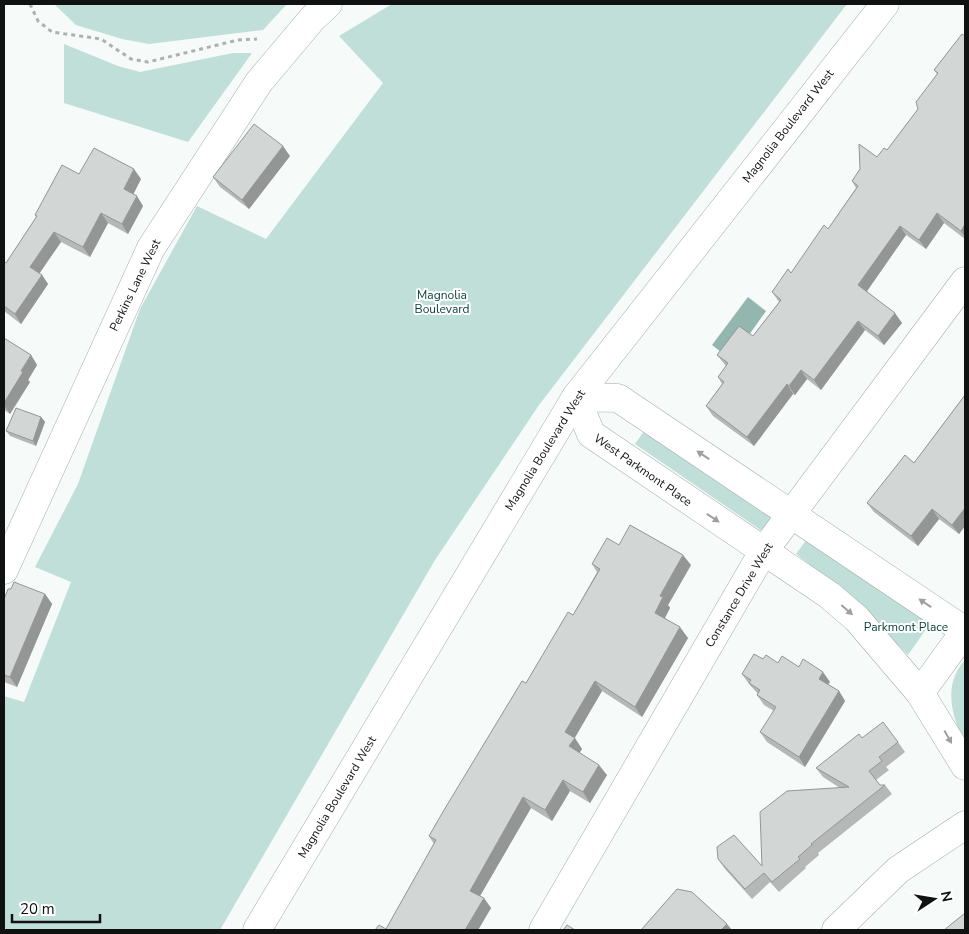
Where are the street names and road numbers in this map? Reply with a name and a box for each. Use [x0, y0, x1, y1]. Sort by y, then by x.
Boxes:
street label: Magnolia Boulevard West [739, 65, 838, 186]
street label: Perkins Lane West [106, 236, 165, 334]
street label: Magnolia Boulevard West [501, 386, 589, 514]
street label: West Parkmont Place [591, 430, 695, 510]
street label: Constance Drive West [701, 539, 777, 650]
street label: Magnolia Boulevard West [294, 732, 380, 861]

